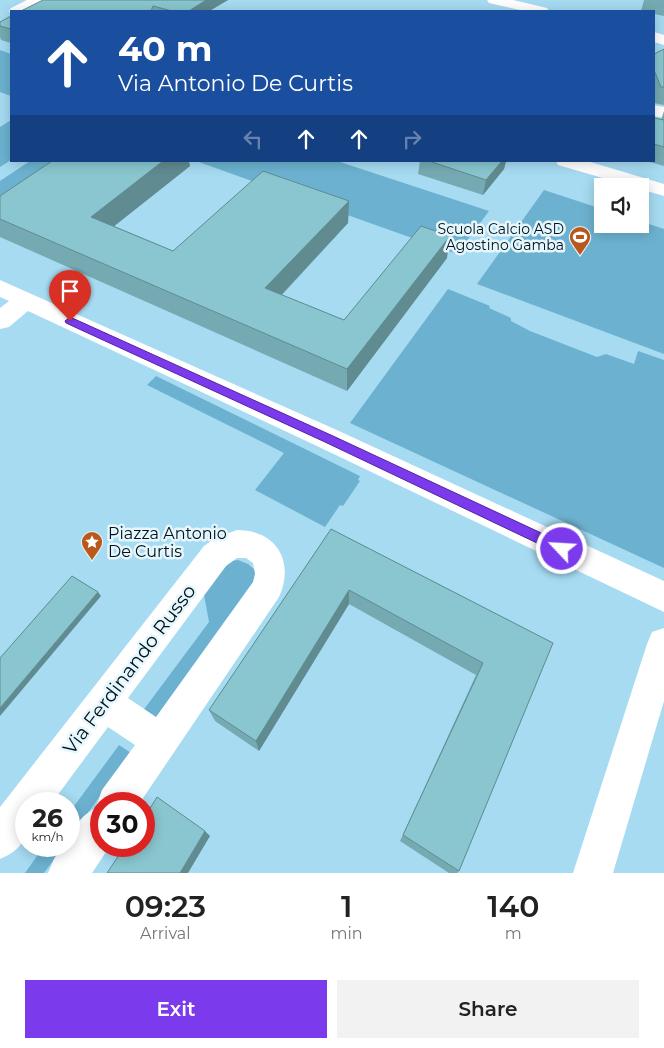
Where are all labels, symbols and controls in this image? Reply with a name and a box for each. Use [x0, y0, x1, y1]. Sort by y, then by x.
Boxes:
text: 40 m [118, 27, 213, 70]
icon: ahead [35, 30, 100, 95]
text: Via Antonio De Curtis [118, 70, 353, 97]
icon: left [239, 125, 267, 153]
icon: ahead [292, 125, 320, 153]
icon: ahead [345, 125, 373, 153]
icon: right [398, 125, 426, 153]
map controls [594, 178, 649, 233]
button: sound [594, 178, 649, 233]
place label: Scuola Calcio ASD Agostino Gamba [438, 220, 564, 254]
sports icon: Scuola Calcio ASD Agostino Gamba [568, 225, 592, 256]
pin [49, 270, 91, 321]
icon: arrive [56, 277, 84, 305]
position arrow [535, 522, 587, 574]
place label: Piazza Antonio De Curtis [108, 524, 227, 561]
place icon: Piazza Antonio De Curtis [80, 530, 104, 561]
street label: Via Ferdinando Russo [58, 580, 201, 759]
speed limit sign: 30 [90, 792, 155, 857]
text: 26 [32, 803, 63, 833]
text: km/h [31, 829, 64, 844]
text: 09:23 [125, 888, 206, 925]
text: 1 [341, 888, 352, 925]
text: 140 [487, 888, 539, 925]
text: Arrival [140, 924, 191, 943]
text: min [331, 924, 363, 943]
text: m [505, 924, 522, 943]
button: Exit [25, 980, 327, 1038]
button: Share [337, 980, 639, 1038]

